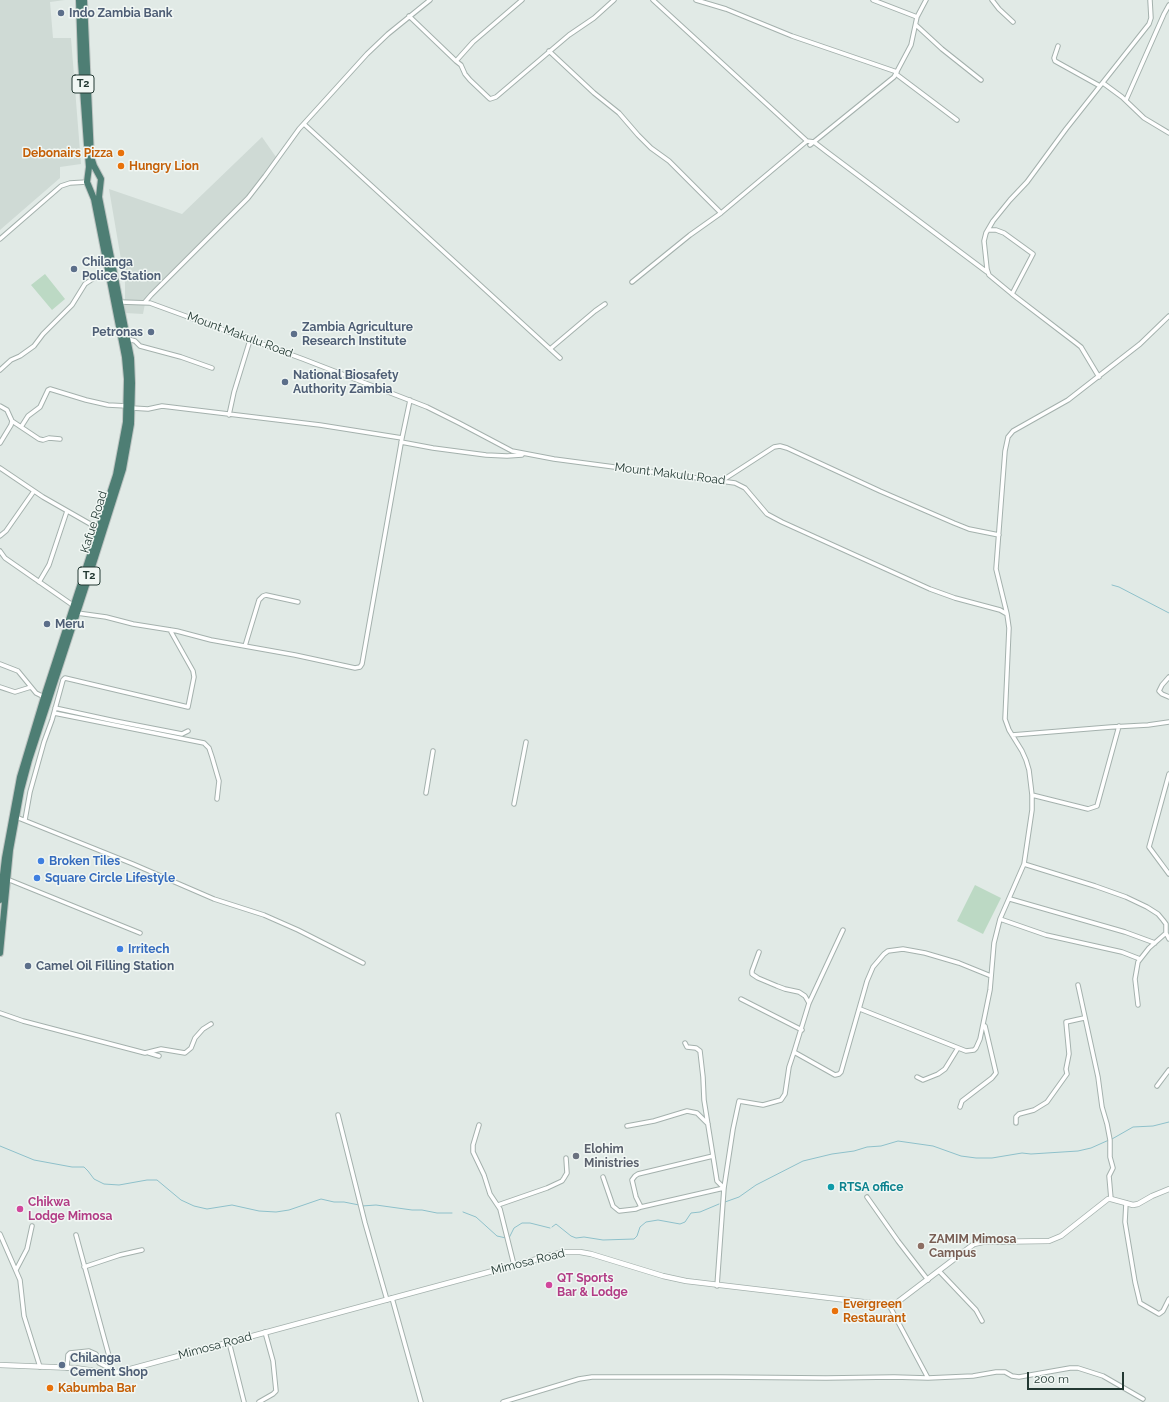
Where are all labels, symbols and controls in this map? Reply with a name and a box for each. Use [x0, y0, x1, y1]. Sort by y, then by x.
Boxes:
place label: Indo Zambia Bank [69, 6, 173, 20]
marker: Indo Zambia Bank [56, 8, 66, 18]
road number: T2 [72, 75, 94, 93]
place label: Debonairs Pizza [22, 146, 113, 160]
marker: Debonairs Pizza [116, 148, 126, 158]
place label: Hungry Lion [129, 159, 199, 173]
marker: Hungry Lion [116, 161, 126, 171]
place label: Chilanga Police Station [82, 255, 161, 283]
marker: Chilanga Police Station [69, 264, 79, 274]
street label: Mount Makulu Road [185, 309, 295, 361]
place label: Zambia Agriculture Research Institute [302, 320, 413, 348]
place label: Petronas [92, 325, 143, 339]
marker: Petronas [146, 327, 156, 337]
marker: Zambia Agriculture Research Institute [289, 329, 299, 339]
place label: National Biosafety Authority Zambia [293, 368, 399, 396]
marker: National Biosafety Authority Zambia [280, 377, 290, 387]
street label: Mount Makulu Road [614, 460, 726, 488]
street label: Kafue Road [78, 489, 110, 555]
road number: T2 [78, 567, 100, 585]
place label: Meru [55, 617, 85, 631]
marker: Meru [42, 619, 52, 629]
place label: Broken Tiles [49, 854, 120, 868]
marker: Broken Tiles [36, 856, 46, 866]
place label: Square Circle Lifestyle [45, 871, 175, 885]
marker: Square Circle Lifestyle [32, 873, 42, 883]
place label: Irritech [128, 942, 170, 956]
marker: Irritech [115, 944, 125, 954]
place label: Camel Oil Filling Station [36, 959, 174, 973]
marker: Camel Oil Filling Station [23, 961, 33, 971]
place label: Elohim Ministries [584, 1142, 639, 1170]
marker: Elohim Ministries [571, 1151, 581, 1161]
place label: RTSA office [839, 1180, 904, 1194]
marker: RTSA office [826, 1182, 836, 1192]
place label: Chikwa Lodge Mimosa [28, 1195, 112, 1223]
marker: Chikwa Lodge Mimosa [15, 1204, 25, 1214]
place label: ZAMIM Mimosa Campus [929, 1232, 1016, 1260]
marker: ZAMIM Mimosa Campus [916, 1241, 926, 1251]
street label: Mimosa Road [490, 1246, 566, 1278]
place label: QT Sports Bar & Lodge [557, 1271, 628, 1299]
marker: QT Sports Bar & Lodge [544, 1280, 554, 1290]
place label: Evergreen Restaurant [843, 1297, 906, 1325]
marker: Evergreen Restaurant [830, 1306, 840, 1316]
street label: Mimosa Road [177, 1329, 253, 1363]
place label: Chilanga Cement Shop [70, 1351, 148, 1379]
marker: Chilanga Cement Shop [57, 1360, 67, 1370]
scale bar [1029, 1364, 1126, 1390]
text: 200 m [1034, 1372, 1069, 1386]
place label: Kabumba Bar [58, 1381, 136, 1395]
marker: Kabumba Bar [45, 1383, 55, 1393]

